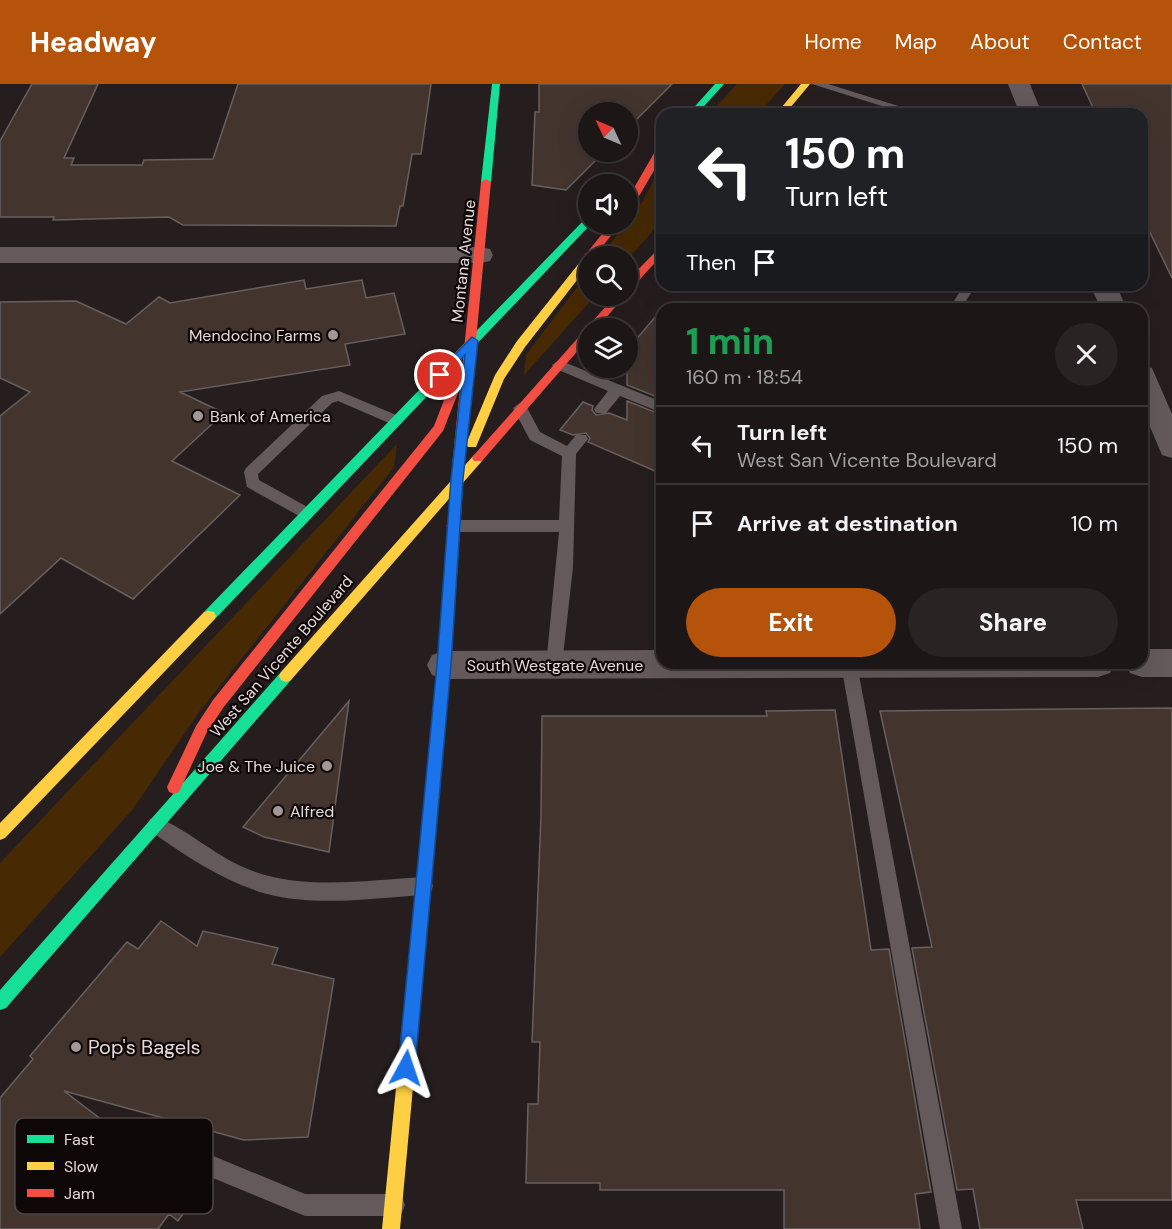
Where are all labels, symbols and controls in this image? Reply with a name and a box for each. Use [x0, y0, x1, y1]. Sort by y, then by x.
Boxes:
text: Headway [30, 24, 157, 61]
text: Home [804, 28, 862, 56]
text: Map [895, 28, 937, 56]
text: About [970, 28, 1030, 56]
text: Contact [1063, 28, 1142, 56]
north arrow [578, 102, 638, 162]
map controls [578, 102, 638, 378]
text: 150 m [785, 126, 905, 181]
icon: left [686, 132, 764, 210]
button: sound [578, 174, 638, 234]
text: Turn left [785, 179, 888, 214]
street label: Montana Avenue [447, 198, 480, 324]
button: search [578, 246, 638, 306]
icon: arrive [748, 246, 781, 279]
text: Then [686, 248, 736, 277]
button: layers [578, 318, 638, 378]
text: 1 min [686, 318, 774, 365]
button: close [1055, 323, 1118, 386]
place label: Mendocino Farms [189, 325, 321, 346]
marker: Mendocino Farms [326, 328, 340, 342]
pin [414, 349, 465, 400]
icon: arrive [423, 358, 456, 391]
text: 160 m · 18:54 [686, 364, 803, 390]
place label: Bank of America [210, 406, 331, 427]
marker: Bank of America [191, 409, 205, 423]
text: Turn left [737, 418, 827, 447]
icon: left [686, 429, 719, 462]
text: 150 m [1057, 431, 1118, 460]
text: West San Vicente Boulevard [737, 447, 997, 473]
icon: arrive [686, 507, 719, 540]
text: Arrive at destination [737, 509, 958, 538]
text: 10 m [1071, 509, 1118, 538]
street label: West San Vicente Boulevard [205, 571, 357, 742]
button: Exit [686, 588, 896, 657]
button: Share [908, 588, 1118, 657]
street label: South Westgate Avenue [467, 655, 643, 676]
place label: Joe & The Juice [197, 756, 315, 777]
marker: Joe & The Juice [320, 759, 334, 773]
place label: Alfred [290, 801, 334, 822]
marker: Alfred [271, 804, 285, 818]
place label: Pop's Bagels [88, 1034, 201, 1060]
position arrow [374, 1036, 438, 1100]
marker: Pop's Bagels [69, 1040, 83, 1054]
legend [15, 1118, 213, 1214]
text: Fast [64, 1129, 95, 1150]
text: Slow [64, 1156, 98, 1177]
text: Jam [64, 1183, 95, 1204]

